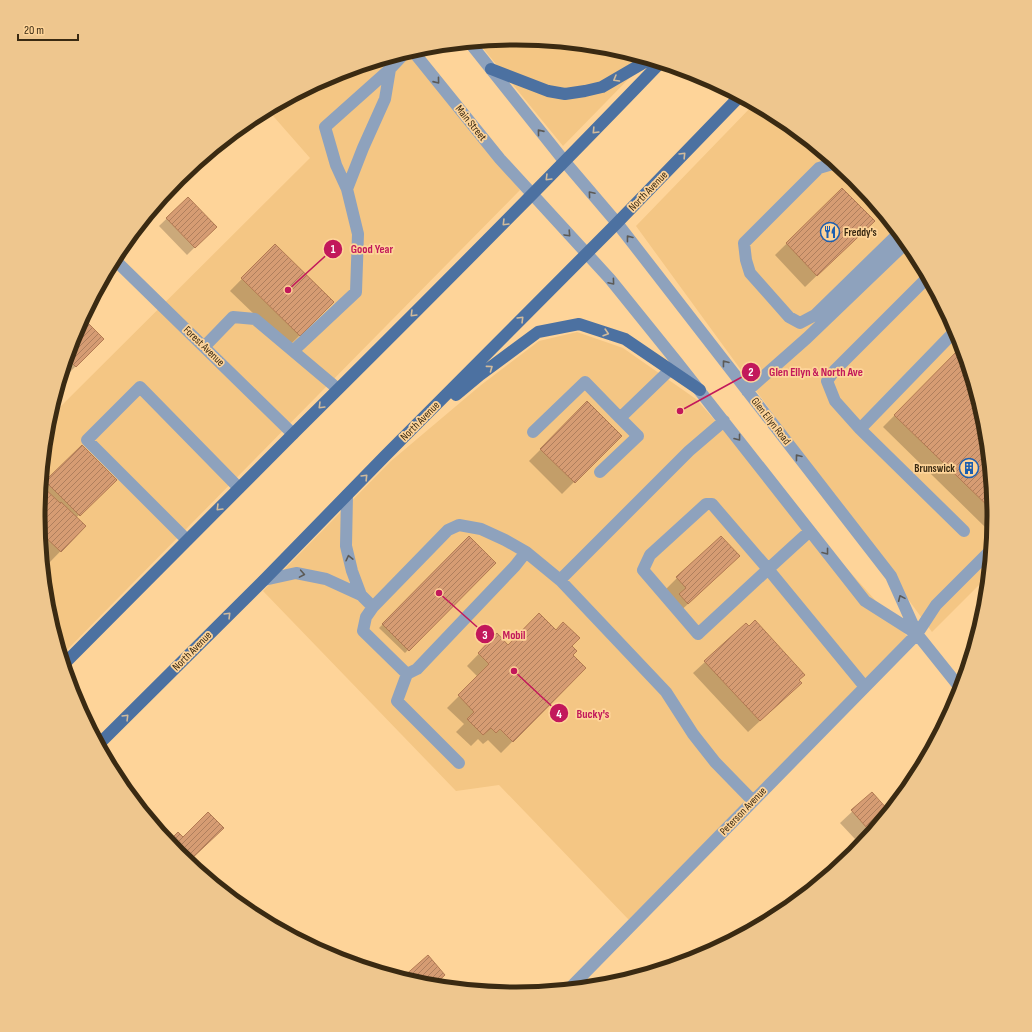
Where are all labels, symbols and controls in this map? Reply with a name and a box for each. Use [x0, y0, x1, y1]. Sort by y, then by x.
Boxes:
scale bar [18, 16, 78, 42]
text: 20 m [24, 23, 44, 38]
one-way arrow [613, 74, 620, 81]
one-way arrow [432, 76, 439, 83]
street label: Main Street [453, 102, 490, 144]
one-way arrow [592, 126, 599, 134]
one-way arrow [538, 129, 545, 136]
one-way arrow [678, 152, 686, 160]
street label: North Avenue [626, 168, 670, 214]
one-way arrow [545, 173, 553, 181]
one-way arrow [589, 191, 596, 198]
one-way arrow [502, 218, 510, 226]
restaurant icon: Freddy's [819, 221, 841, 243]
place label: Freddy's [844, 226, 877, 239]
one-way arrow [563, 229, 570, 236]
one-way arrow [626, 236, 633, 243]
callout: Good Year [323, 237, 402, 261]
text: 1 [331, 242, 336, 257]
text: Good Year [351, 242, 393, 257]
one-way arrow [608, 278, 615, 285]
one-way arrow [410, 310, 418, 317]
one-way arrow [516, 316, 524, 324]
street label: Forest Avenue [181, 323, 227, 369]
one-way arrow [602, 328, 609, 337]
callout: Glen Ellyn & North Ave [741, 360, 871, 384]
one-way arrow [723, 361, 730, 368]
one-way arrow [485, 365, 492, 372]
text: 2 [748, 365, 754, 380]
text: Glen Ellyn & North Ave [769, 365, 863, 380]
street label: Glen Ellyn Road [749, 395, 794, 447]
street label: North Avenue [398, 399, 442, 443]
one-way arrow [318, 401, 326, 409]
one-way arrow [733, 434, 740, 441]
one-way arrow [796, 455, 803, 462]
building icon: Brunswick [958, 457, 980, 479]
place label: Brunswick [914, 462, 955, 475]
one-way arrow [360, 474, 368, 482]
one-way arrow [216, 503, 224, 511]
one-way arrow [821, 547, 828, 554]
one-way arrow [345, 555, 354, 562]
one-way arrow [299, 569, 305, 578]
one-way arrow [898, 595, 906, 603]
one-way arrow [224, 612, 231, 620]
callout: Mobil [475, 622, 534, 646]
text: 3 [482, 628, 488, 643]
text: Mobil [503, 628, 525, 643]
street label: North Avenue [170, 629, 214, 673]
callout: Bucky's [549, 701, 618, 725]
text: 4 [556, 707, 562, 722]
text: Bucky's [577, 707, 610, 722]
one-way arrow [121, 714, 129, 722]
street label: Peterson Avenue [717, 784, 769, 838]

